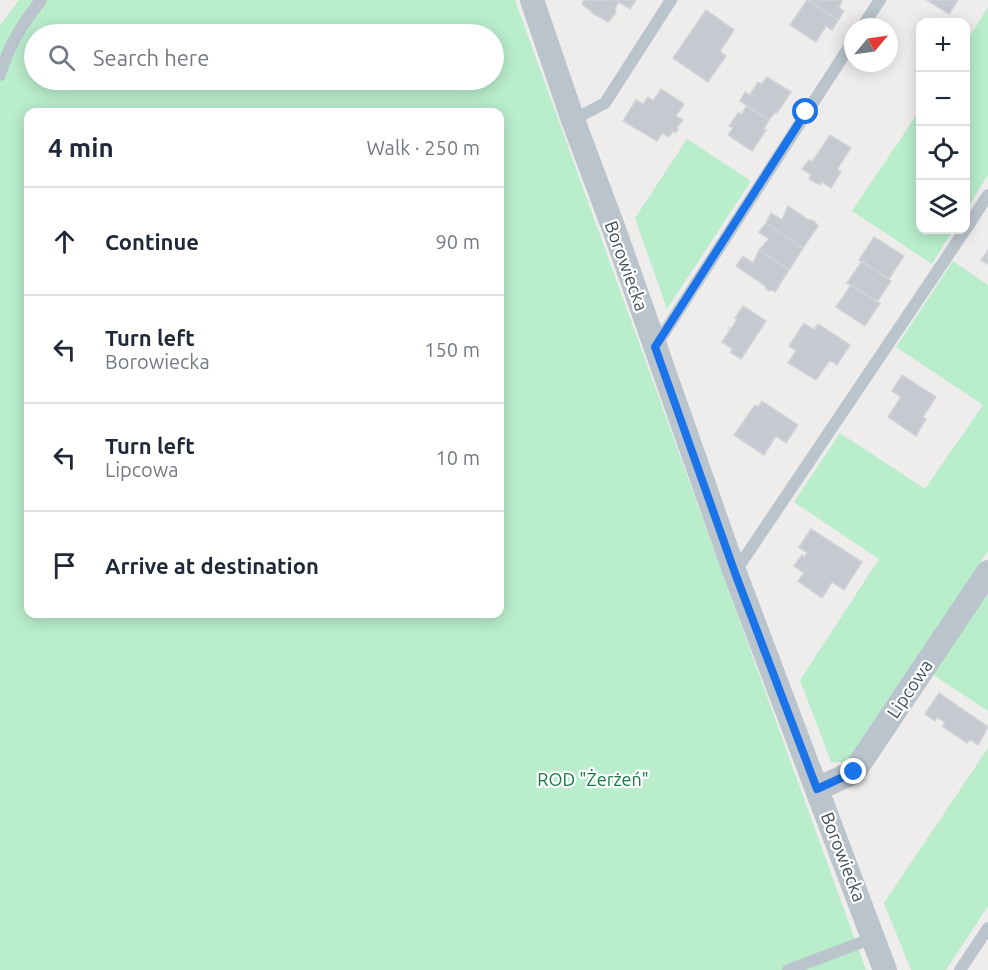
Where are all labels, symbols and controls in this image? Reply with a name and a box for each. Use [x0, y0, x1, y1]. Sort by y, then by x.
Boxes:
north arrow [844, 18, 898, 72]
map controls [916, 18, 970, 234]
button: + [916, 18, 970, 72]
search box [24, 24, 504, 90]
icon: search [45, 41, 78, 74]
text: Search here [93, 45, 209, 70]
button: − [916, 72, 970, 126]
route start [792, 98, 818, 124]
button: locate [916, 126, 970, 180]
text: 4 min [48, 133, 114, 162]
text: Walk · 250 m [367, 136, 480, 159]
button: layers [916, 180, 970, 234]
street label: Borowiecka [601, 218, 652, 313]
icon: ahead [48, 225, 81, 258]
text: Continue [105, 229, 199, 254]
text: 90 m [436, 230, 480, 253]
text: Turn left [105, 325, 195, 350]
icon: left [48, 333, 81, 366]
text: 150 m [424, 338, 480, 361]
text: Borowiecka [105, 350, 210, 373]
text: Turn left [105, 433, 195, 458]
icon: left [48, 441, 81, 474]
text: 10 m [436, 446, 480, 469]
text: Lipcowa [105, 458, 178, 481]
icon: arrive [48, 549, 81, 582]
text: Arrive at destination [105, 553, 319, 578]
street label: Lipcowa [882, 655, 936, 721]
route end [840, 758, 866, 784]
park label: ROD "Żerżeń" [537, 769, 649, 789]
street label: Borowiecka [818, 809, 870, 904]

